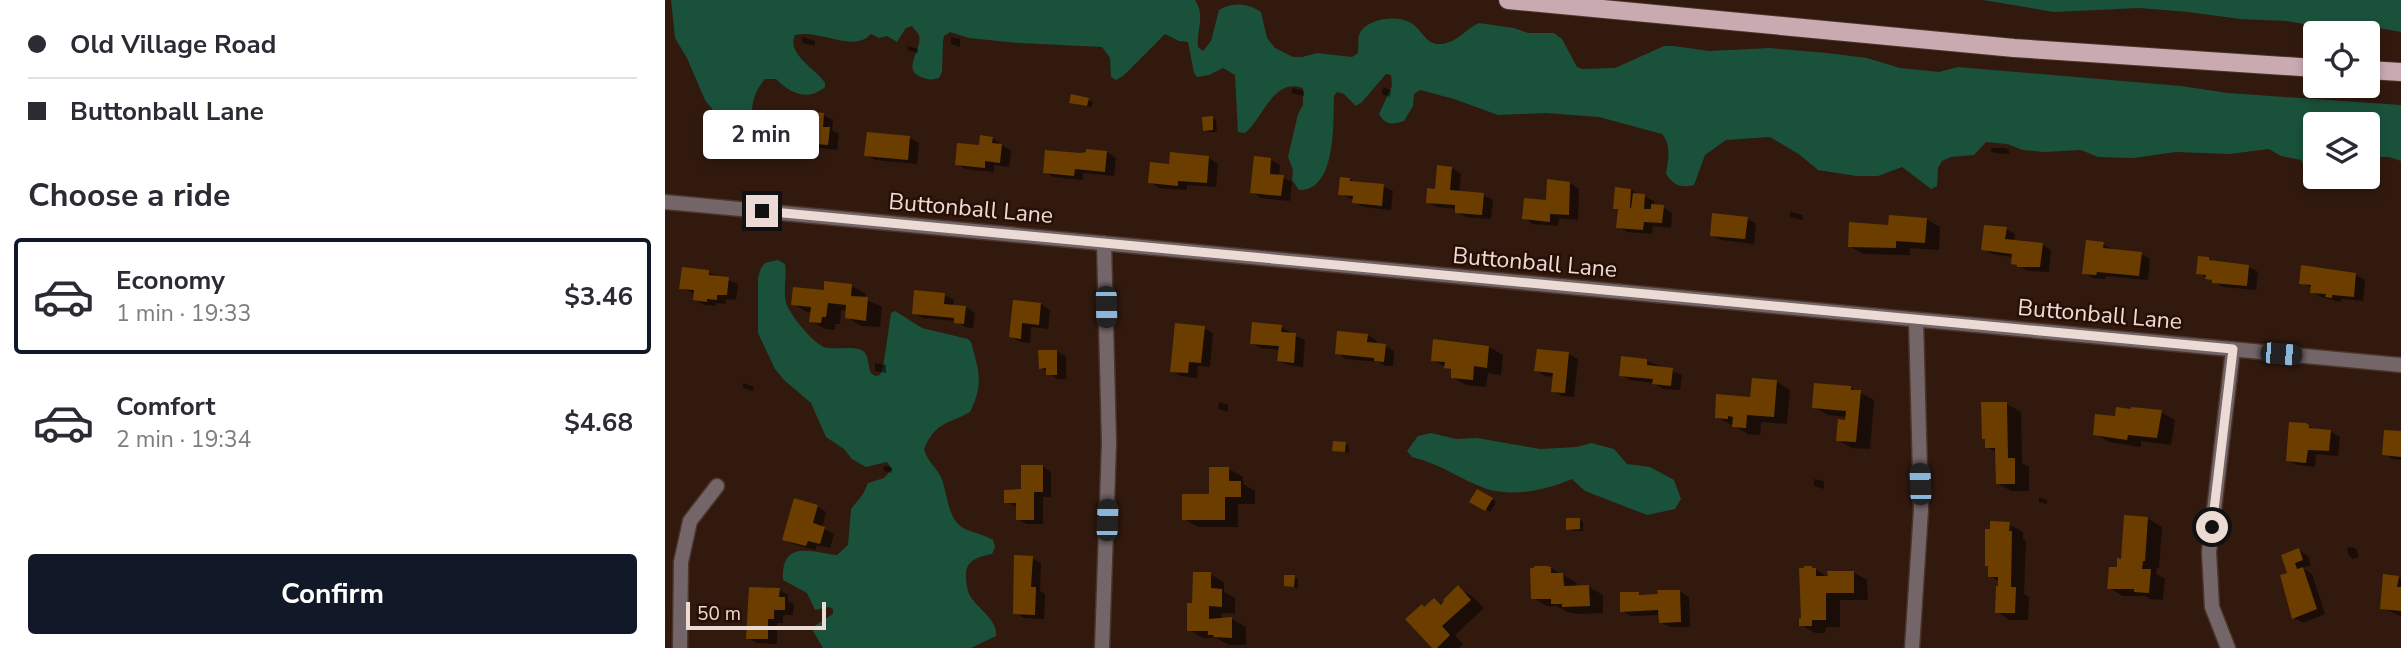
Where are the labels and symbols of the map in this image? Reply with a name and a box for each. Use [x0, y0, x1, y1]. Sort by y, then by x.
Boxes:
callout: 2 min [704, 110, 820, 158]
street label: Buttonball Lane [887, 186, 1055, 231]
route end [746, 195, 778, 227]
street label: Buttonball Lane [1451, 240, 1619, 285]
car [1096, 286, 1117, 328]
street label: Buttonball Lane [2016, 292, 2184, 337]
car [2260, 342, 2303, 366]
car [1909, 463, 1932, 505]
car [1096, 499, 1119, 541]
route start [2196, 511, 2228, 543]
scale bar [686, 599, 826, 631]

